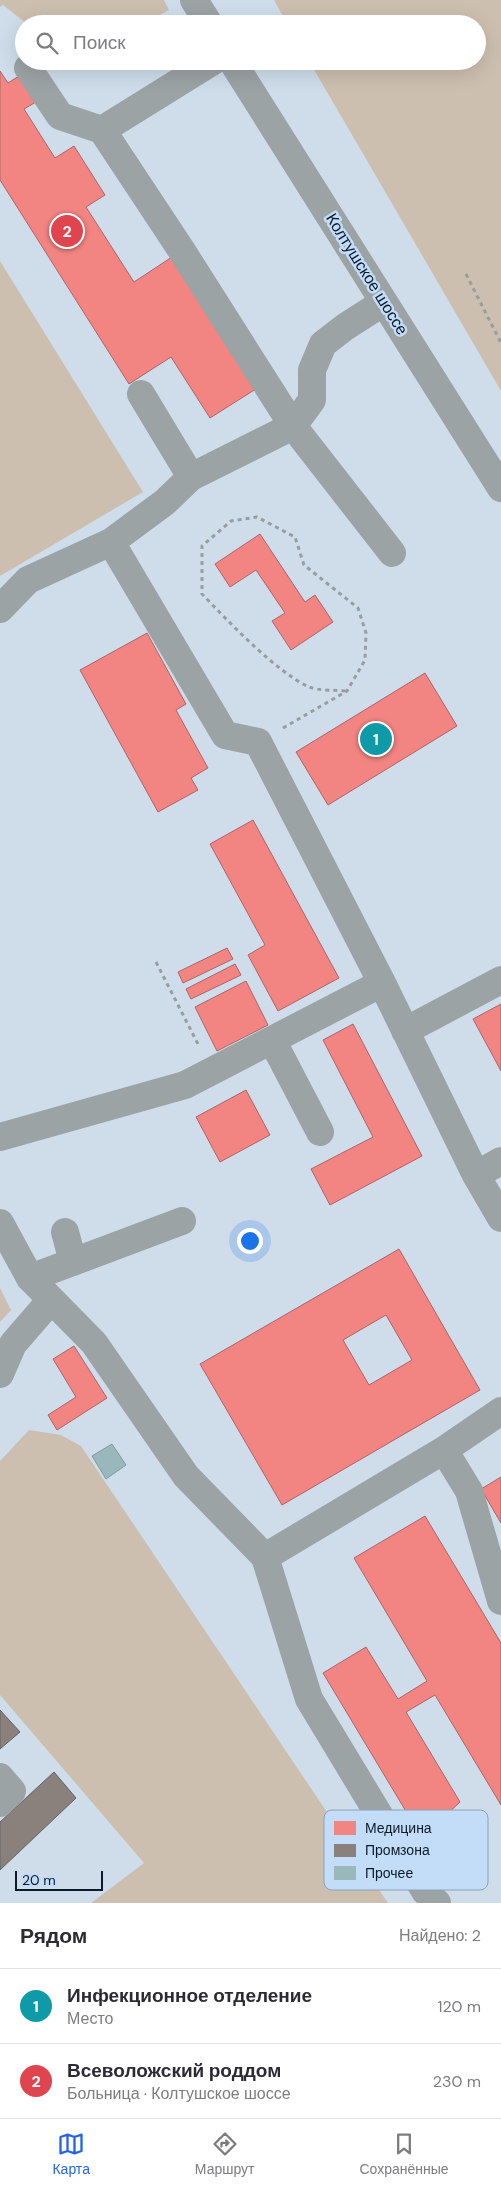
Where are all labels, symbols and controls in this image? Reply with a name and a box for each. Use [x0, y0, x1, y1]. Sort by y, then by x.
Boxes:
search box [15, 15, 486, 70]
icon: search [33, 29, 61, 57]
text: Поиск [73, 30, 126, 55]
street label: Колтушское шоссе [321, 209, 413, 339]
pin: 2 [51, 212, 83, 250]
pin: 1 [360, 720, 392, 758]
your location [237, 1228, 263, 1254]
legend [324, 1810, 488, 1890]
text: Медицина [365, 1819, 432, 1837]
text: Промзона [365, 1841, 430, 1859]
text: Прочее [365, 1864, 413, 1882]
scale bar [15, 1868, 102, 1891]
text: 20 m [22, 1871, 56, 1889]
text: Рядом [20, 1922, 87, 1950]
text: Найдено: 2 [399, 1925, 481, 1946]
text: Инфекционное отделение [67, 1983, 312, 2008]
text: 1 [33, 1996, 39, 2017]
text: 120 m [437, 1996, 481, 2017]
text: Место [67, 2008, 113, 2029]
text: Всеволожский роддом [67, 2058, 281, 2083]
text: 2 [31, 2071, 41, 2092]
text: 230 m [433, 2071, 481, 2092]
text: Больница · Колтушское шоссе [67, 2083, 291, 2104]
tab: Карта [52, 2130, 90, 2178]
tab: Маршрут [195, 2130, 255, 2178]
tab: Сохранённые [359, 2130, 449, 2178]

